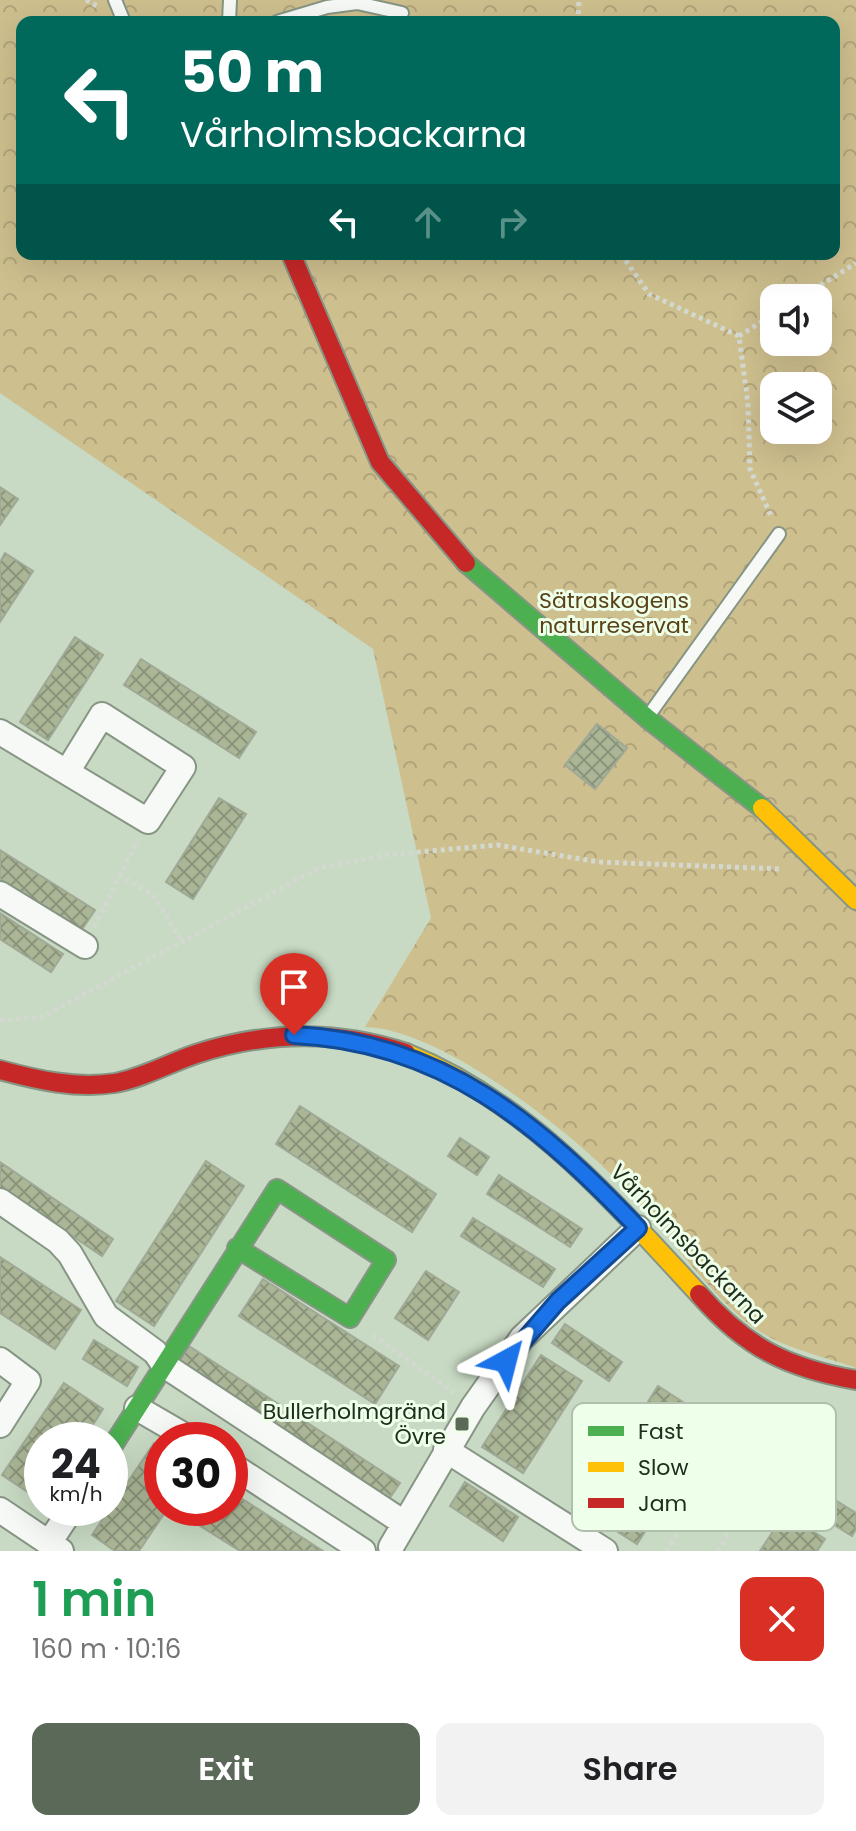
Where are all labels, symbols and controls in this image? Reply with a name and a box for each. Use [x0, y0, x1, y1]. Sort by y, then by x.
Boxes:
text: 50 m [180, 33, 324, 112]
icon: left [48, 48, 152, 152]
text: Vårholmsbackarna [180, 109, 527, 160]
icon: left [322, 200, 366, 244]
icon: ahead [406, 200, 450, 244]
icon: right [490, 200, 534, 244]
map controls [760, 284, 832, 444]
button: sound [760, 284, 832, 356]
button: layers [760, 372, 832, 444]
park label: Sätraskogens naturreservat [539, 585, 689, 641]
pin [260, 953, 328, 1035]
icon: arrive [272, 965, 316, 1009]
street label: Vårholmsbackarna [603, 1157, 773, 1331]
position arrow [464, 1319, 548, 1403]
place label: Bullerholmgränd Övre [263, 1396, 446, 1452]
legend [572, 1403, 836, 1531]
marker: Bullerholmgränd Övre [453, 1415, 471, 1433]
text: Fast [638, 1416, 683, 1447]
speed limit sign: 30 [144, 1422, 248, 1526]
text: 24 [51, 1436, 101, 1492]
text: Slow [638, 1452, 688, 1483]
text: km/h [49, 1480, 103, 1508]
text: Jam [638, 1488, 687, 1519]
text: 1 min [32, 1566, 156, 1633]
button: close [740, 1577, 824, 1661]
text: 160 m · 10:16 [32, 1631, 181, 1667]
button: Exit [32, 1723, 420, 1815]
button: Share [436, 1723, 824, 1815]

